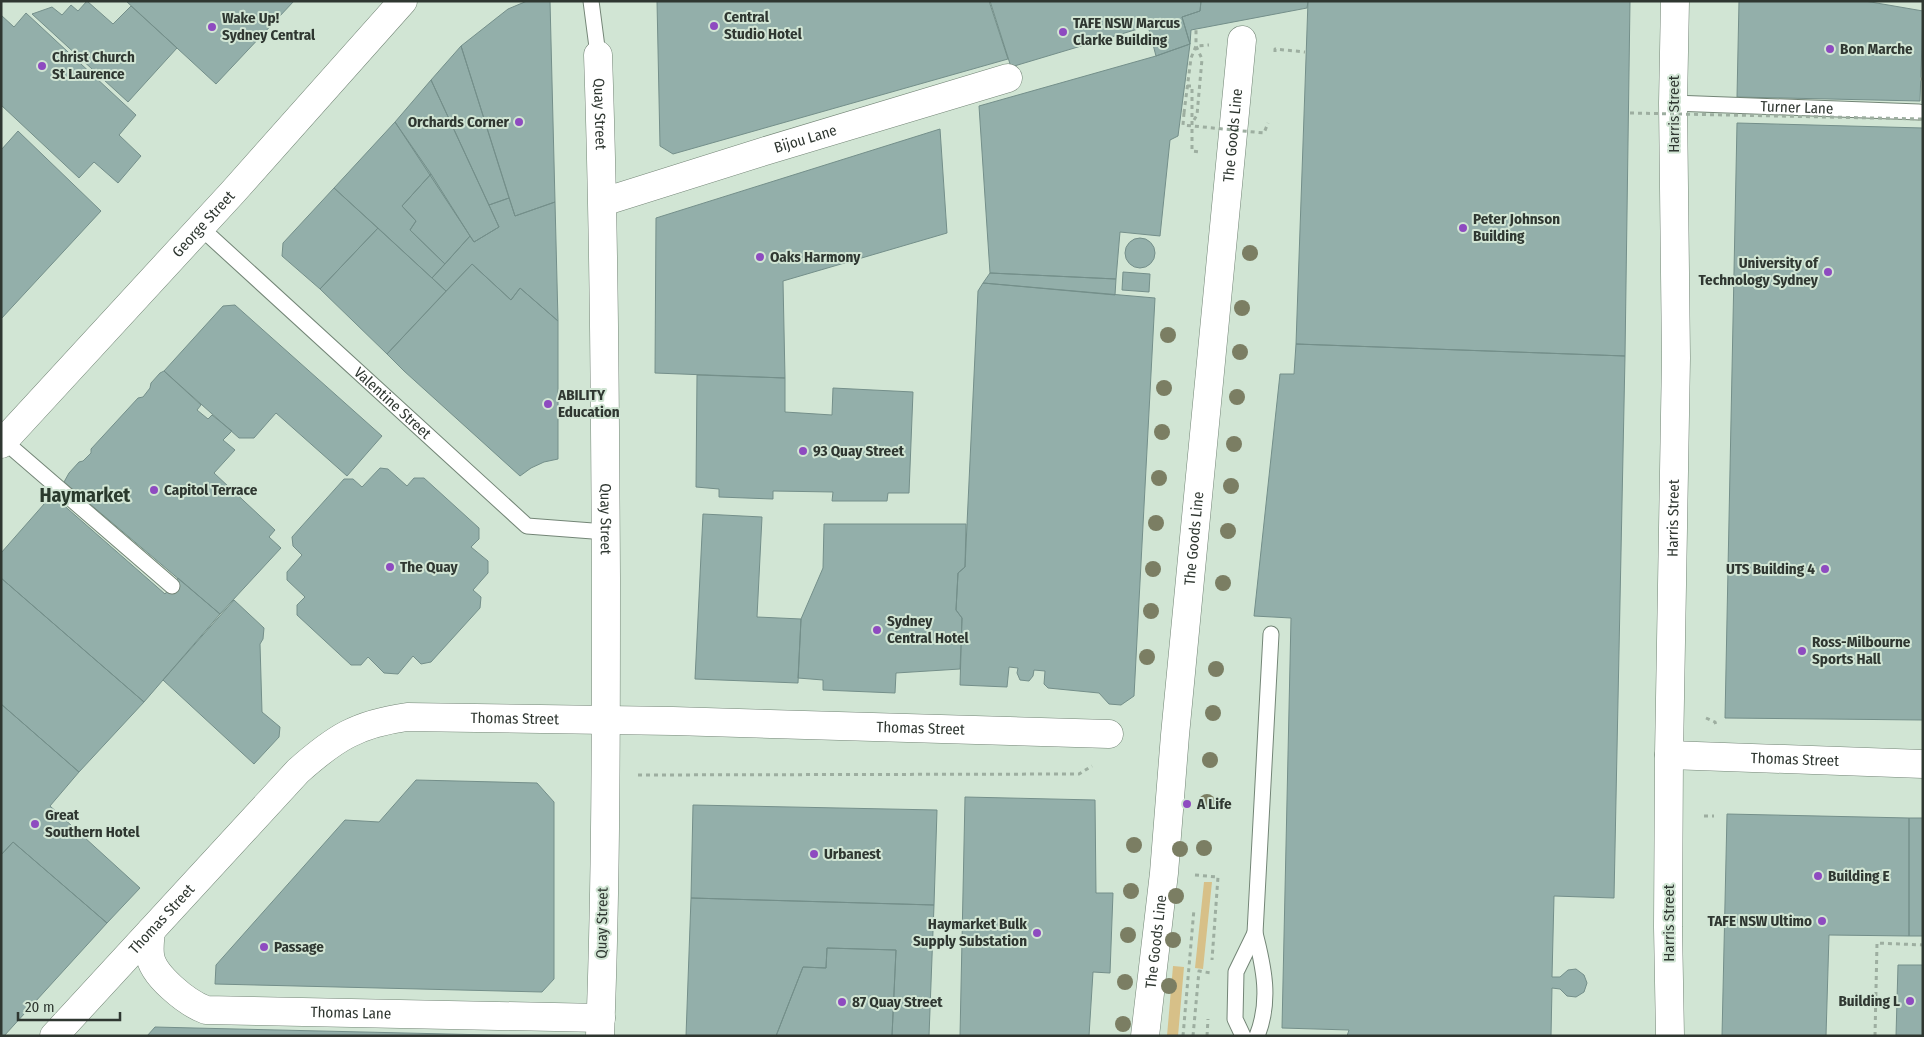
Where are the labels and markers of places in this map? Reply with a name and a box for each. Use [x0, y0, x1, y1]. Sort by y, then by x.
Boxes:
place label: Central Studio Hotel [724, 8, 803, 43]
place label: Wake Up! Sydney Central [222, 9, 316, 44]
place label: TAFE NSW Marcus Clarke Building [1073, 14, 1180, 49]
marker: Central Studio Hotel [708, 20, 720, 32]
marker: Wake Up! Sydney Central [206, 21, 218, 33]
marker: TAFE NSW Marcus Clarke Building [1057, 26, 1069, 38]
place label: Bon Marche [1840, 40, 1913, 58]
marker: Bon Marche [1824, 43, 1836, 55]
place label: Christ Church St Laurence [52, 48, 135, 83]
marker: Christ Church St Laurence [36, 60, 48, 72]
place label: Orchards Corner [408, 113, 510, 131]
marker: Orchards Corner [513, 116, 525, 128]
place label: Peter Johnson Building [1473, 210, 1560, 245]
marker: Peter Johnson Building [1457, 222, 1469, 234]
place label: Oaks Harmony [770, 248, 861, 266]
marker: Oaks Harmony [754, 251, 766, 263]
place label: University of Technology Sydney [1699, 254, 1819, 289]
marker: University of Technology Sydney [1822, 266, 1834, 278]
place label: ABILITY Education [557, 386, 620, 421]
marker: ABILITY Education [542, 398, 554, 410]
place label: 93 Quay Street [813, 442, 905, 460]
marker: 93 Quay Street [797, 445, 809, 457]
place label: Capitol Terrace [164, 481, 258, 499]
marker: Capitol Terrace [148, 484, 160, 496]
place label: The Quay [400, 558, 458, 576]
place label: UTS Building 4 [1726, 560, 1815, 578]
marker: The Quay [384, 561, 396, 573]
marker: UTS Building 4 [1819, 563, 1831, 575]
place label: Sydney Central Hotel [887, 612, 970, 647]
marker: Sydney Central Hotel [871, 624, 883, 636]
place label: Ross-Milbourne Sports Hall [1812, 633, 1911, 668]
marker: Ross-Milbourne Sports Hall [1796, 645, 1808, 657]
place label: A Life [1196, 795, 1232, 813]
marker: A Life [1181, 798, 1193, 810]
place label: Great Southern Hotel [45, 806, 140, 841]
marker: Great Southern Hotel [29, 818, 41, 830]
place label: Urbanest [824, 845, 882, 863]
marker: Urbanest [808, 848, 820, 860]
place label: Building E [1828, 867, 1890, 885]
marker: Building E [1812, 870, 1824, 882]
place label: TAFE NSW Ultimo [1708, 912, 1812, 930]
place label: Haymarket Bulk Supply Substation [913, 915, 1027, 950]
marker: TAFE NSW Ultimo [1816, 915, 1828, 927]
marker: Haymarket Bulk Supply Substation [1031, 927, 1043, 939]
place label: Passage [274, 938, 324, 956]
marker: Passage [258, 941, 270, 953]
place label: Building L [1838, 992, 1900, 1010]
place label: 87 Quay Street [852, 993, 943, 1011]
marker: Building L [1904, 995, 1916, 1007]
marker: 87 Quay Street [836, 996, 848, 1008]

